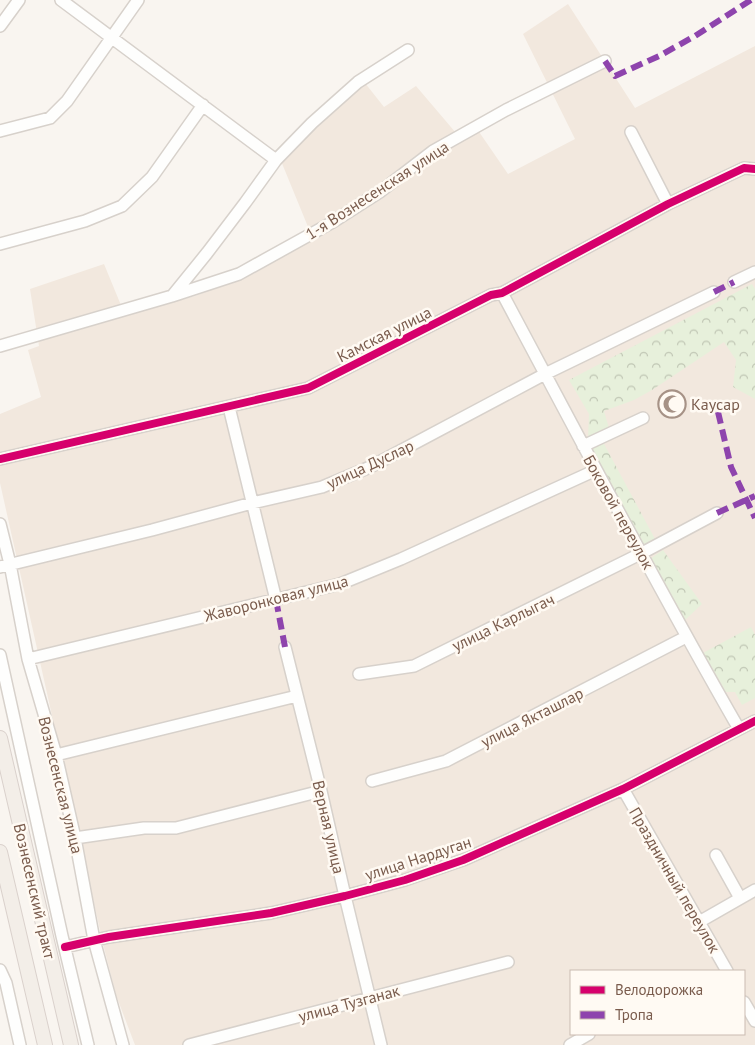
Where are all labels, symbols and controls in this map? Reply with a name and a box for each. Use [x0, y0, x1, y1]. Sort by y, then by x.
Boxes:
street label: 1-я Вознесенская улица [302, 136, 452, 244]
street label: Камская улица [333, 302, 435, 366]
mosque icon: Каусар [657, 389, 687, 419]
place label: Каусар [691, 394, 740, 414]
street label: улица Дуслар [323, 435, 417, 493]
street label: Боковой переулок [579, 451, 659, 573]
street label: Жаворонковая улица [201, 570, 350, 626]
street label: улица Карлыгач [448, 589, 558, 655]
street label: улица Якташлар [477, 683, 587, 751]
street label: Вознесенская улица [34, 714, 88, 856]
street label: Верная улица [309, 778, 349, 876]
street label: Праздничный переулок [625, 804, 725, 957]
street label: Вознесенский тракт [10, 821, 60, 961]
street label: улица Нардуган [362, 831, 474, 885]
legend [570, 970, 745, 1035]
street label: улица Тузганак [296, 980, 402, 1026]
text: Велодорожка [615, 980, 703, 999]
text: Тропа [615, 1005, 653, 1024]

